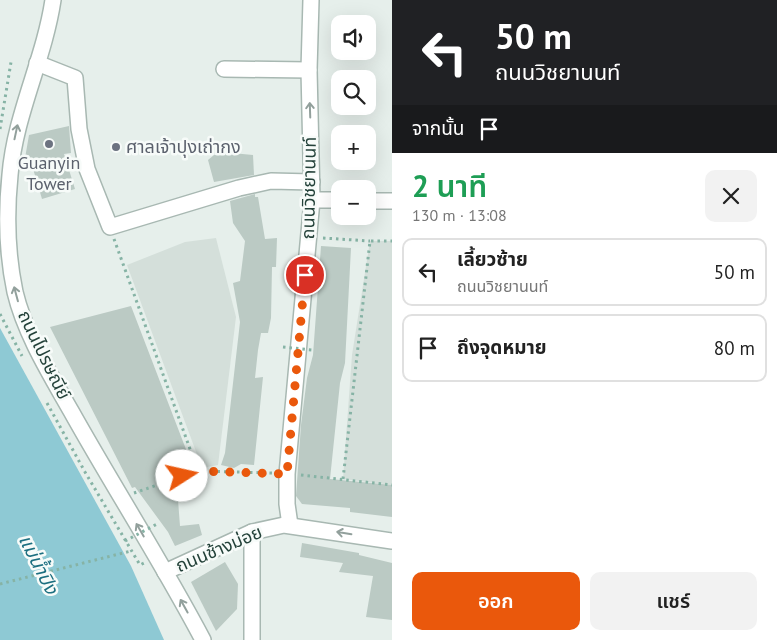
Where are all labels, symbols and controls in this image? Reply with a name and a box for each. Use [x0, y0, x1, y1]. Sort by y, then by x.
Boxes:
text: 50 m [495, 13, 572, 59]
map controls [331, 15, 376, 225]
button: sound [331, 15, 376, 60]
icon: left [412, 20, 477, 85]
text: ถนนวิชยานนท์ [495, 58, 621, 86]
button: search [331, 70, 376, 115]
one-way arrow [305, 102, 315, 118]
icon: arrive [475, 115, 503, 143]
text: จากนั้น [412, 116, 465, 140]
one-way arrow [12, 125, 21, 141]
button: + [331, 125, 376, 170]
place label: ศาลเจ้าปุงเถ่ากง [126, 135, 241, 158]
street label: ถนนวิชยานนท์ [296, 136, 321, 240]
marker: Guanyin Tower [43, 138, 55, 150]
marker: ศาลเจ้าปุงเถ่ากง [110, 141, 122, 153]
place label: Guanyin Tower [18, 151, 80, 195]
text: 2 นาที [412, 166, 487, 205]
button: close [705, 170, 757, 222]
button: − [331, 180, 376, 225]
text: 130 m · 13:08 [412, 205, 507, 225]
text: เลี้ยวซ้าย [457, 247, 528, 271]
pin [284, 254, 326, 296]
icon: left [414, 258, 442, 286]
text: 50 m [714, 260, 755, 284]
icon: arrive [291, 261, 319, 289]
text: ถนนวิชยานนท์ [457, 276, 548, 296]
one-way arrow [11, 286, 21, 302]
street label: ถนนไปรษณีย์ [13, 306, 76, 403]
icon: arrive [414, 334, 442, 362]
text: ถึงจุดหมาย [457, 335, 547, 359]
text: 80 m [714, 336, 755, 360]
position arrow [155, 449, 207, 501]
street label: ถนนช้างม่อย [172, 520, 266, 577]
one-way arrow [135, 523, 145, 537]
one-way arrow [336, 528, 352, 538]
water label: แม่น้ำปิง [14, 530, 65, 598]
button: ออก [412, 572, 580, 630]
button: แชร์ [590, 572, 757, 630]
one-way arrow [179, 599, 188, 614]

